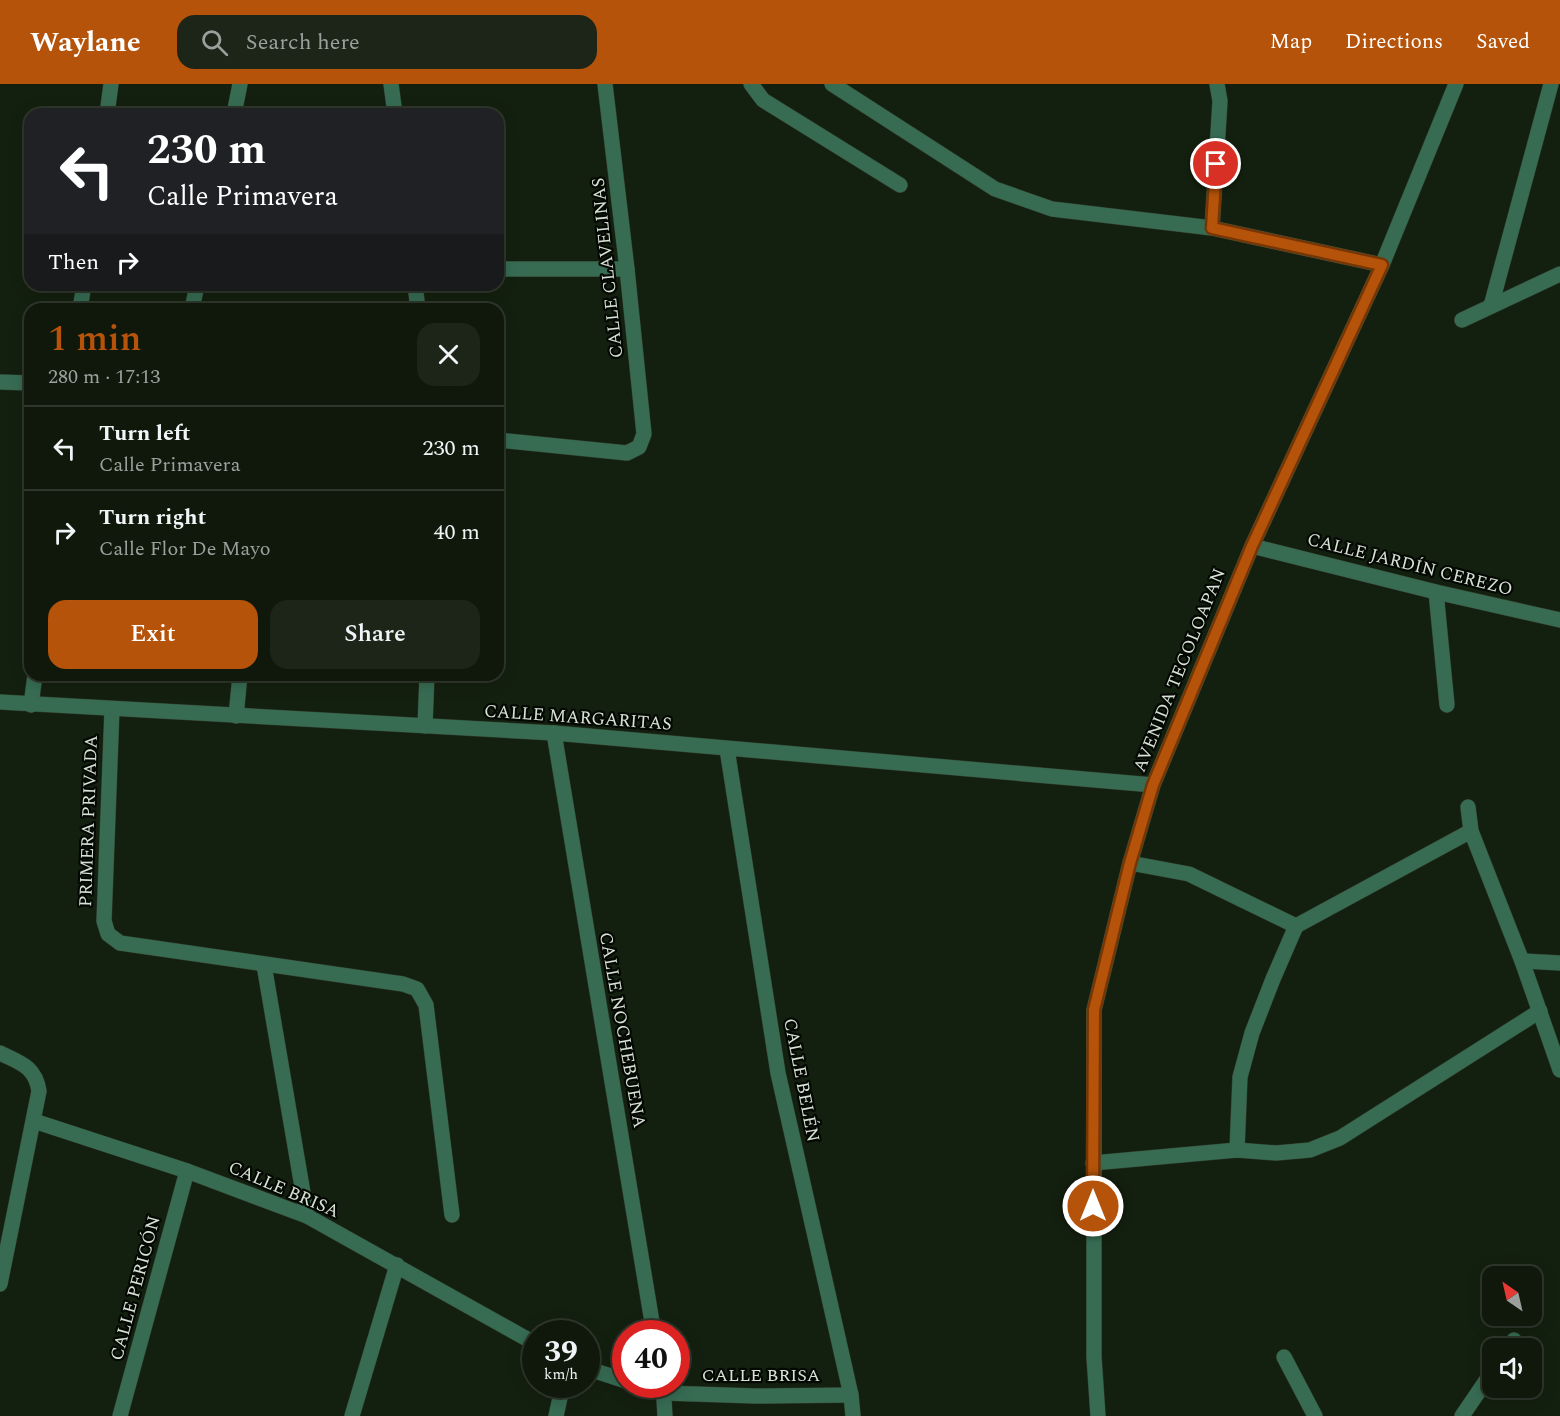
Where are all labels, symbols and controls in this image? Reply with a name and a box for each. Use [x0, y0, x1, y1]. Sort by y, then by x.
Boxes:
search box [177, 15, 597, 69]
text: Waylane [30, 21, 141, 64]
icon: search [198, 26, 231, 59]
text: Search here [246, 26, 360, 59]
text: Map [1270, 26, 1312, 58]
text: Directions [1345, 26, 1443, 58]
text: Saved [1476, 26, 1530, 58]
text: 230 m [147, 119, 266, 182]
icon: left [48, 132, 126, 210]
pin [1190, 138, 1241, 189]
icon: arrive [1199, 147, 1232, 180]
text: Calle Primavera [147, 176, 338, 218]
street label: CALLE CLAVELINAS [585, 176, 630, 359]
text: Then [48, 246, 99, 279]
icon: right [111, 246, 144, 279]
text: 1 min [48, 312, 141, 367]
button: close [417, 323, 480, 386]
text: 280 m · 17:13 [48, 362, 160, 392]
text: Turn left [99, 417, 191, 450]
icon: left [48, 432, 81, 465]
text: 230 m [423, 432, 480, 465]
text: Calle Primavera [99, 450, 240, 480]
text: Turn right [99, 501, 206, 534]
icon: right [48, 516, 81, 549]
text: 40 m [434, 516, 480, 549]
street label: CALLE JARDÍN CEREZO [1304, 526, 1515, 603]
text: Calle Flor De Mayo [99, 534, 271, 564]
street label: AVENIDA TECOLOAPAN [1126, 564, 1233, 776]
button: Exit [48, 600, 258, 669]
button: Share [270, 600, 480, 669]
street label: CALLE MARGARITAS [483, 697, 673, 738]
street label: PRIMERA PRIVADA [72, 735, 105, 907]
street label: CALLE NOCHEBUENA [592, 930, 653, 1130]
street label: CALLE BELÉN [776, 1016, 827, 1144]
street label: CALLE BRISA [224, 1154, 344, 1225]
position arrow [1061, 1174, 1125, 1238]
street label: CALLE PERICÓN [103, 1213, 168, 1364]
north arrow [1482, 1266, 1542, 1326]
map controls [1482, 1266, 1542, 1398]
speed limit sign: 40 [612, 1320, 690, 1398]
text: 39 [544, 1329, 578, 1375]
button: sound [1482, 1338, 1542, 1398]
street label: CALLE BRISA [702, 1362, 820, 1389]
text: km/h [544, 1363, 578, 1386]

